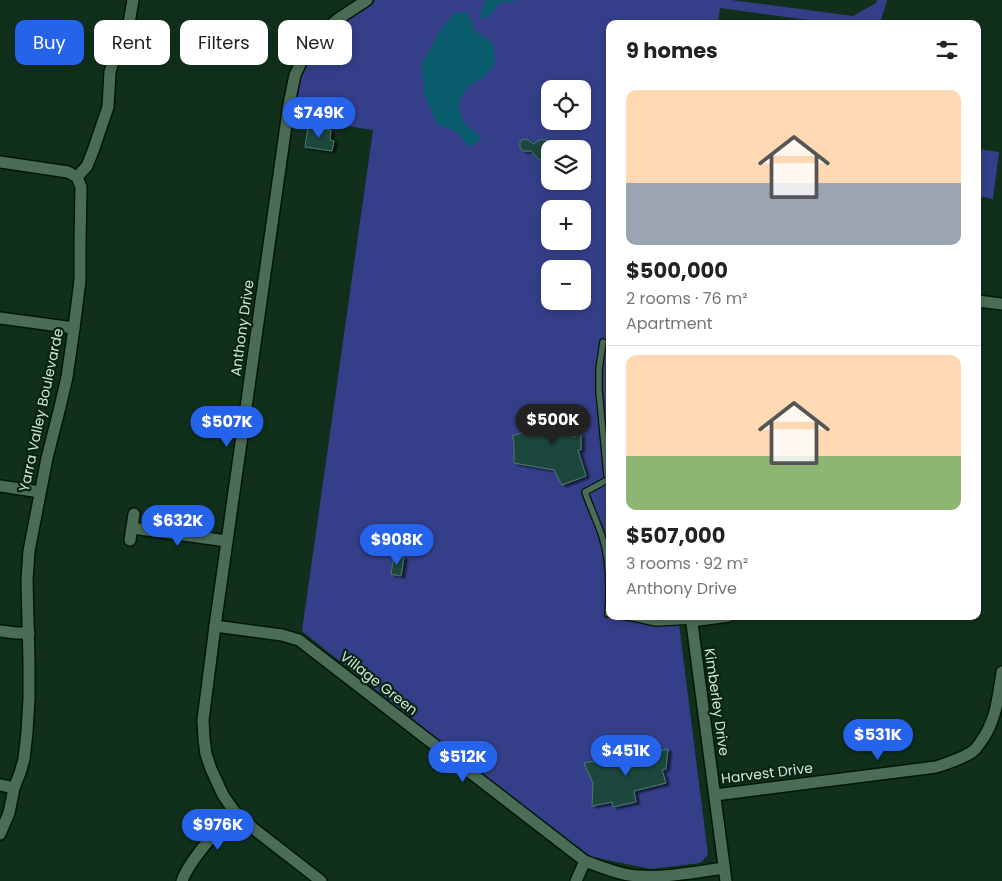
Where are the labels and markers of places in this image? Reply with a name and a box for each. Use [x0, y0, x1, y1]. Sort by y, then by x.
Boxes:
pin: $749K [284, 96, 354, 139]
pin: $500K [518, 404, 588, 446]
pin: $507K [192, 406, 262, 448]
pin: $632K [143, 504, 213, 547]
pin: $908K [362, 524, 432, 566]
pin: $531K [843, 718, 913, 761]
pin: $451K [591, 734, 661, 777]
pin: $512K [428, 740, 498, 783]
pin: $976K [183, 808, 253, 851]

